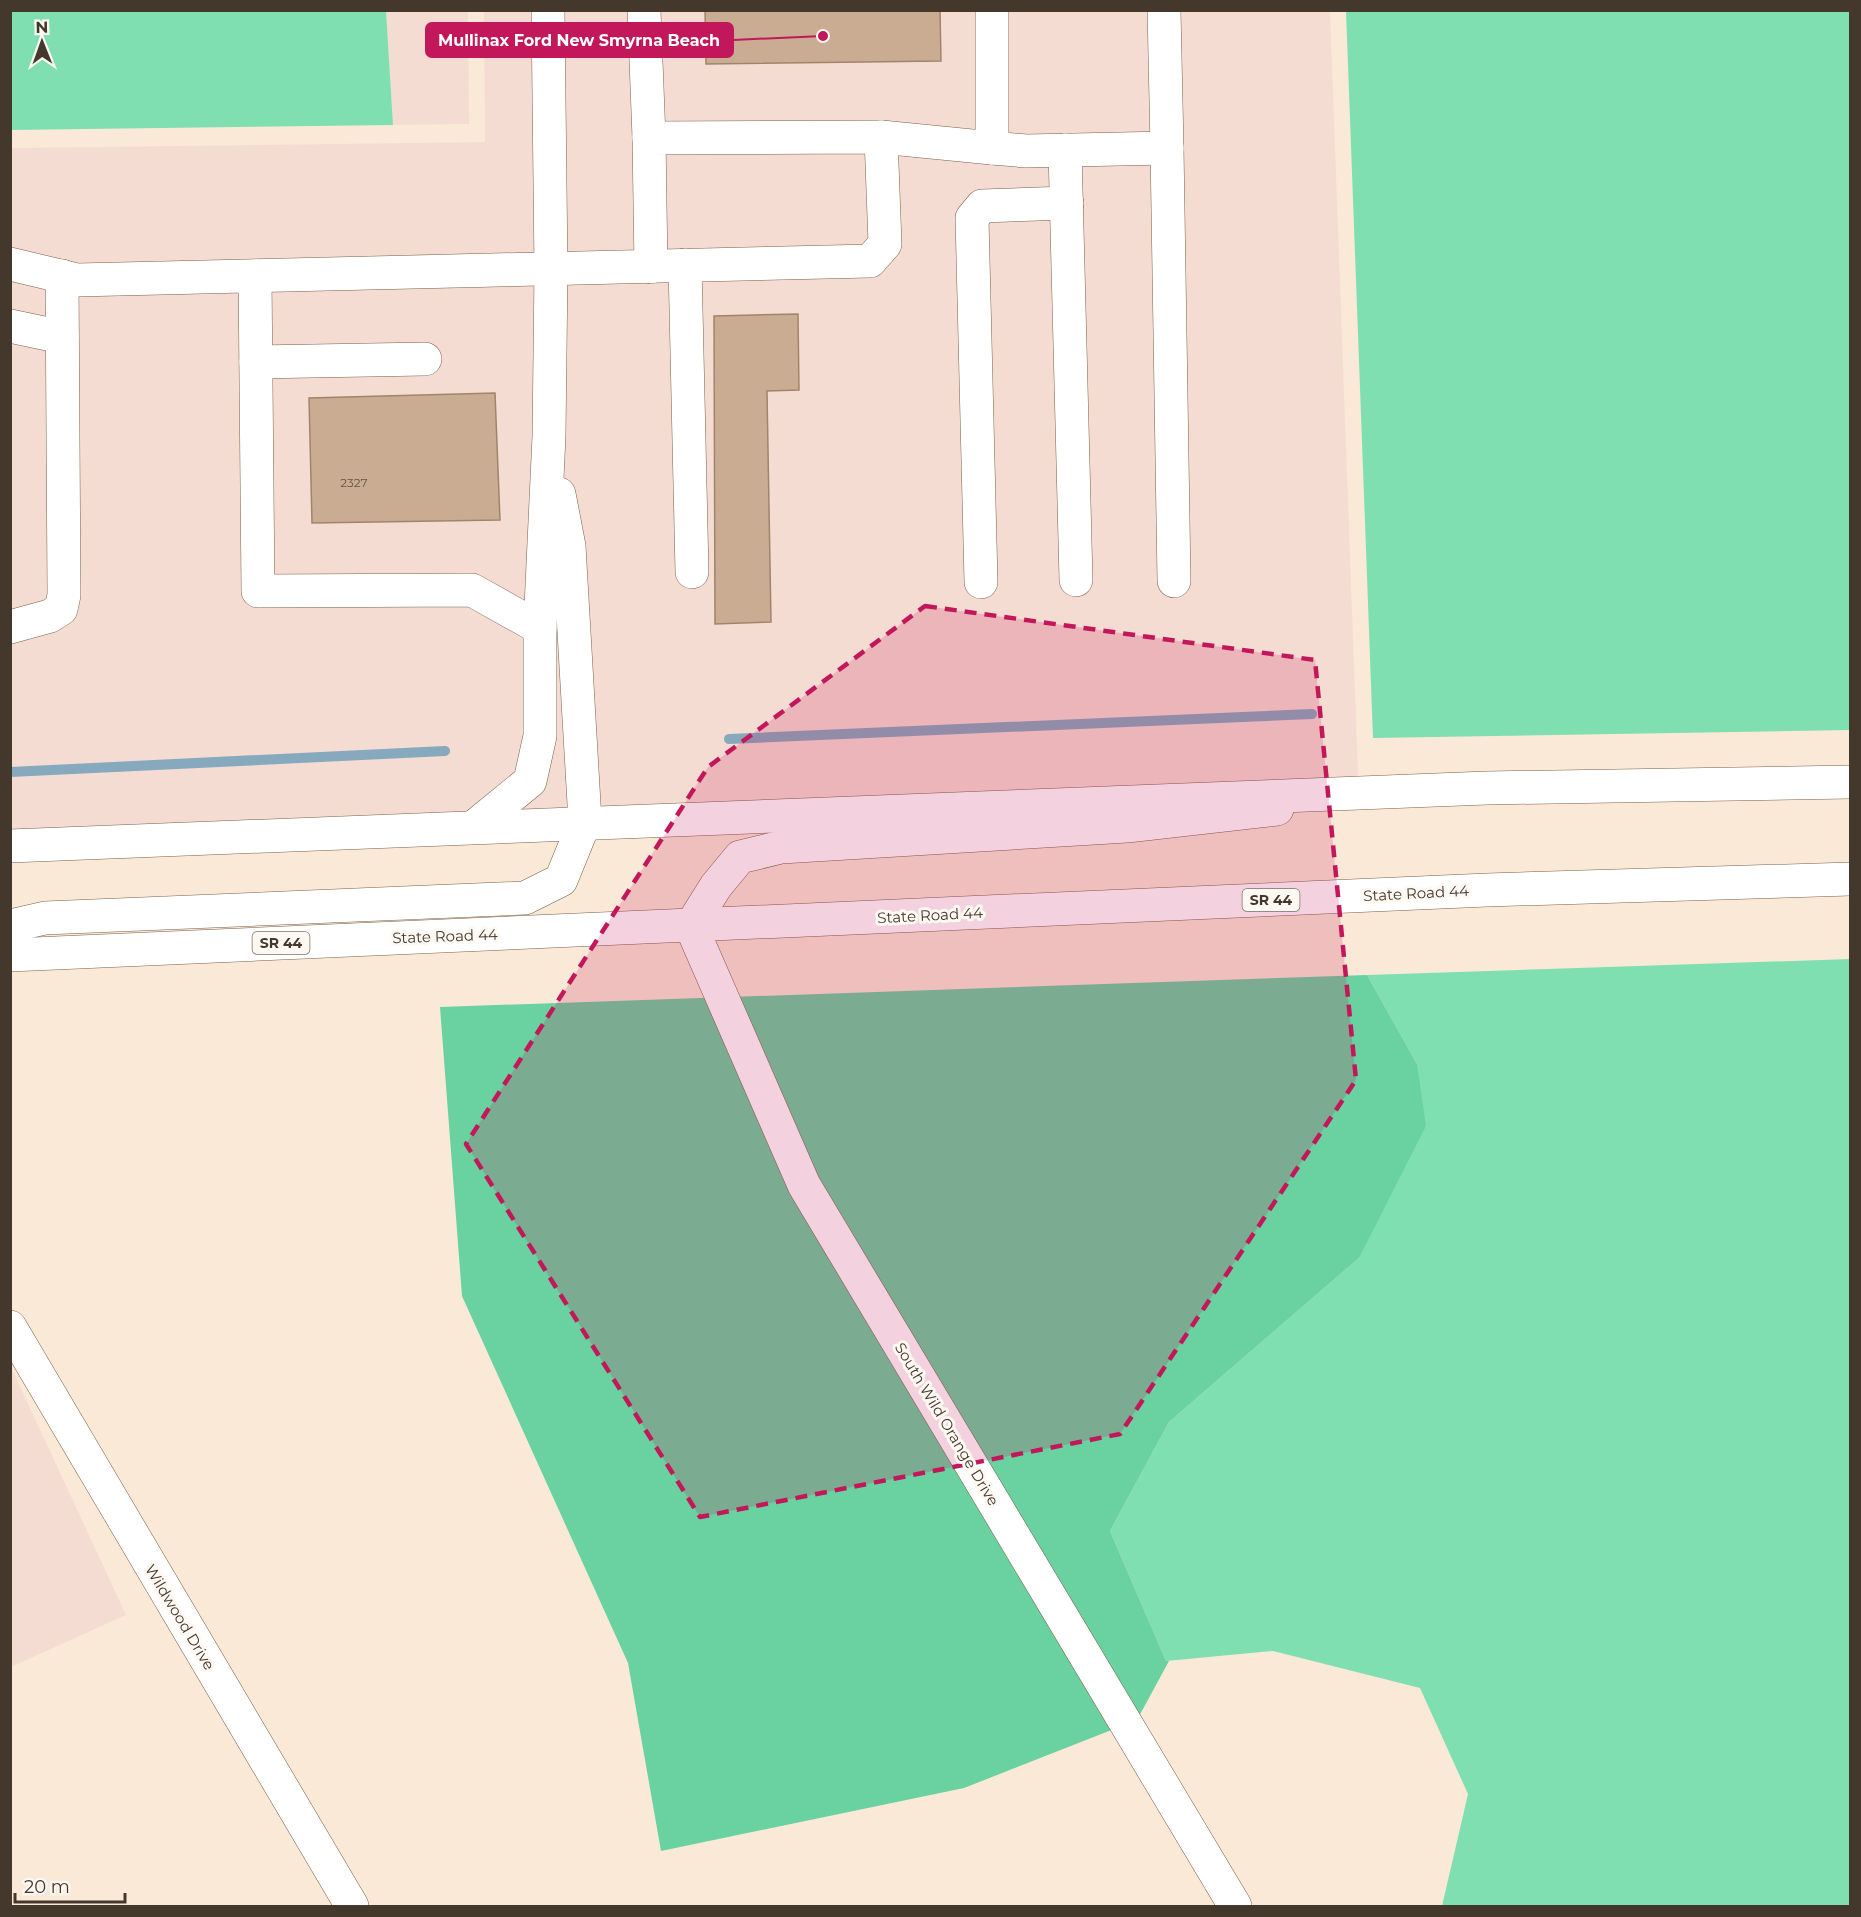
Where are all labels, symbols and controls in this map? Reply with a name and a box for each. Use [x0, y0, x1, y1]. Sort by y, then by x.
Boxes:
north arrow [12, 12, 72, 72]
text: N [35, 18, 48, 37]
callout: Mullinax Ford New Smyrna Beach [426, 23, 733, 57]
text: Mullinax Ford New Smyrna Beach [438, 31, 720, 50]
house number: 2327 [340, 475, 368, 490]
street label: State Road 44 [1363, 881, 1469, 905]
road number: SR 44 [1242, 889, 1300, 911]
street label: State Road 44 [877, 903, 983, 927]
street label: State Road 44 [392, 925, 498, 947]
road number: SR 44 [252, 932, 310, 954]
street label: South Wild Orange Drive [891, 1339, 1003, 1509]
street label: Wildwood Drive [141, 1561, 219, 1673]
scale bar [15, 1866, 124, 1904]
text: 20 m [24, 1876, 70, 1898]

